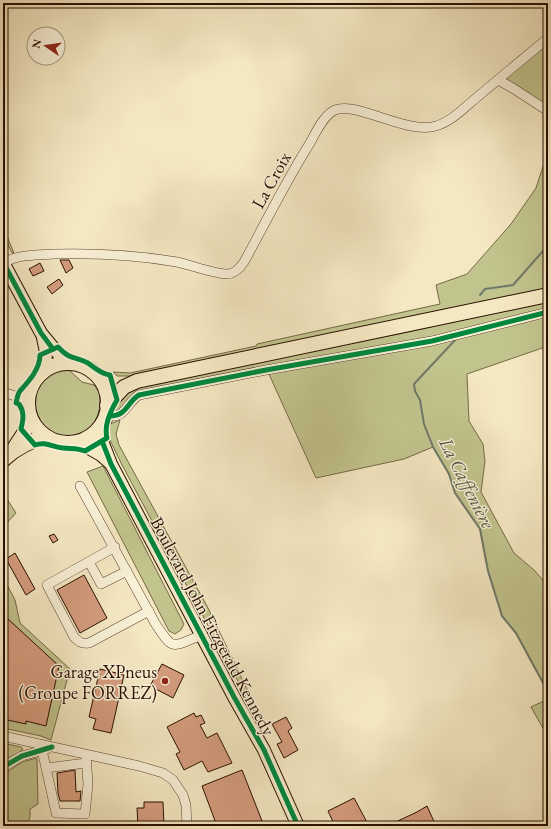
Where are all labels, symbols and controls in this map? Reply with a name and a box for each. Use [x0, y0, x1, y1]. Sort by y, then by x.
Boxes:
north arrow [26, 26, 66, 66]
text: N [28, 38, 44, 50]
street label: La Croix [246, 147, 296, 212]
water label: La Caffenière [433, 432, 501, 533]
street label: Boulevard John Fitzgerald Kennedy [146, 513, 281, 739]
place label: Garage XPneus (Groupe FORREZ) [19, 660, 157, 704]
marker: Garage XPneus (Groupe FORREZ) [160, 676, 170, 686]

